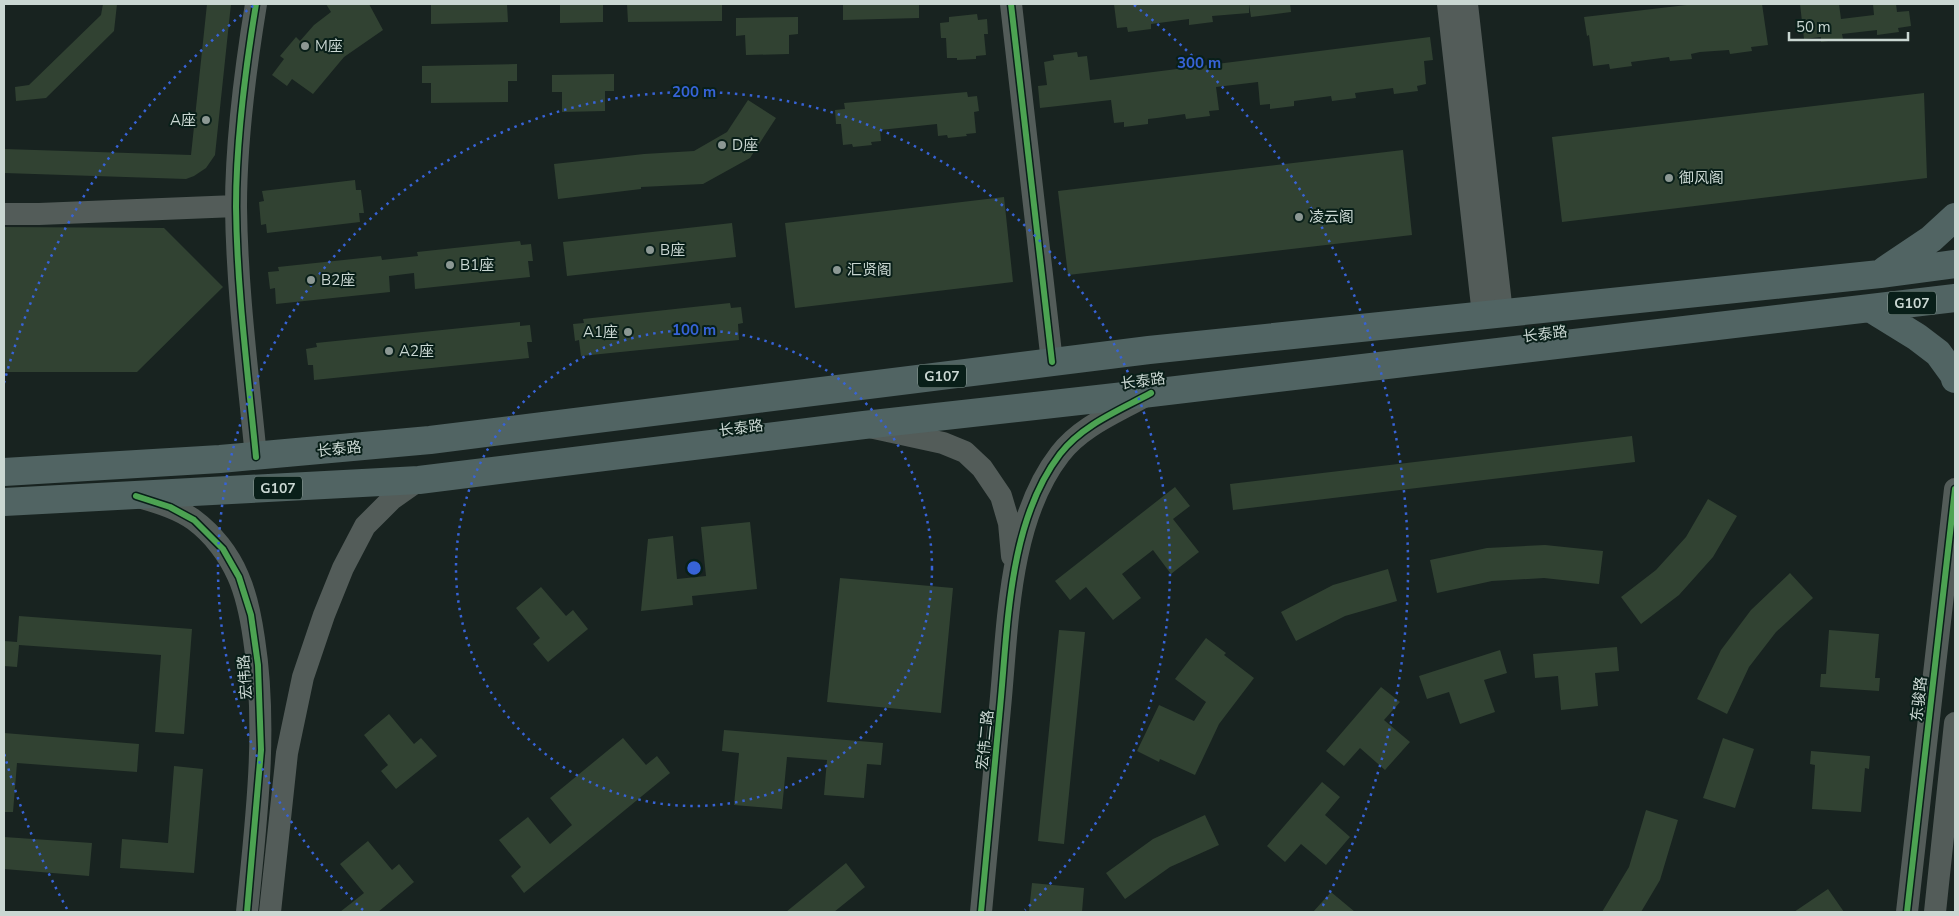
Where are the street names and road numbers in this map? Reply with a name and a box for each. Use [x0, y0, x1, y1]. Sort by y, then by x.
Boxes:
road number: G107 [1888, 292, 1936, 314]
street label: 长泰路 [1521, 321, 1569, 347]
road number: G107 [918, 364, 966, 388]
street label: 长泰路 [1119, 368, 1167, 394]
street label: 长泰路 [717, 415, 765, 441]
street label: 长泰路 [316, 437, 362, 461]
road number: G107 [254, 476, 302, 499]
street label: 宏伟路 [233, 654, 257, 700]
street label: 东骏路 [1907, 676, 1931, 722]
street label: 宏伟二路 [972, 709, 998, 771]

